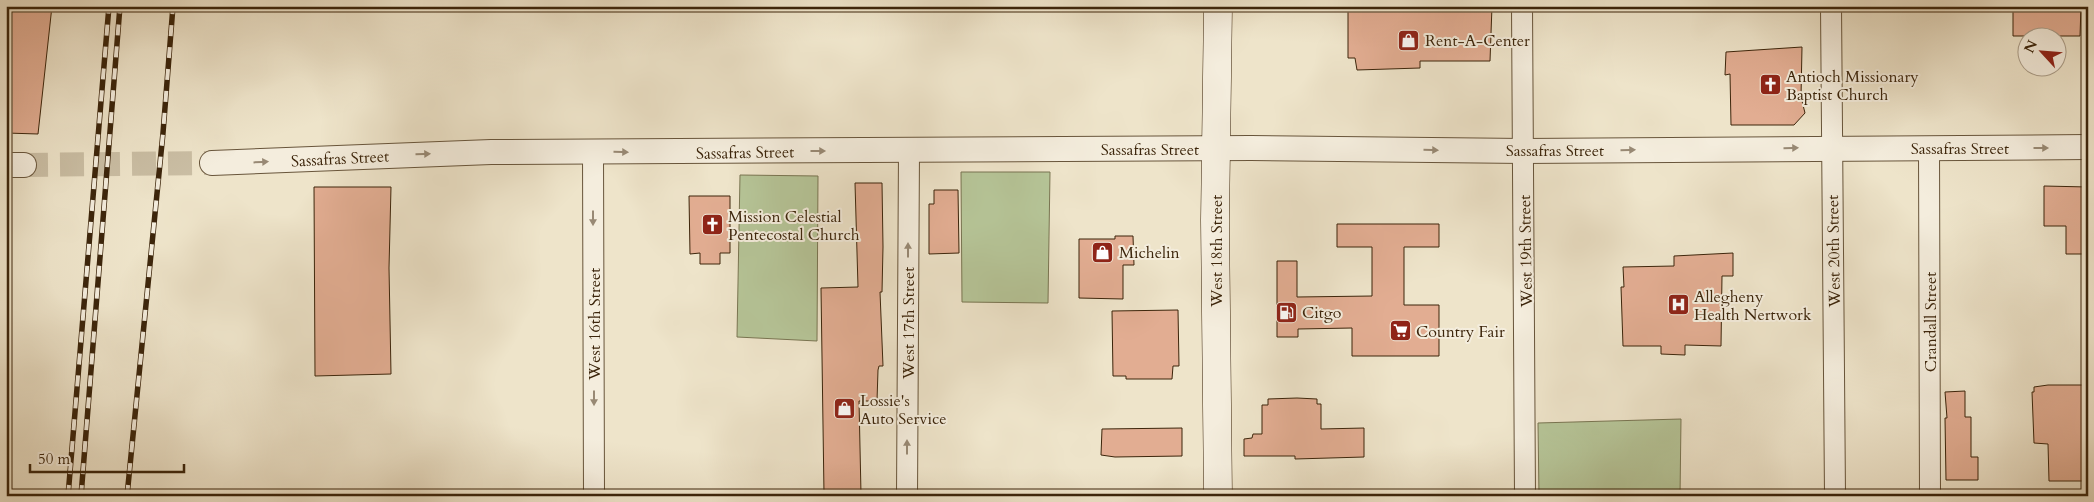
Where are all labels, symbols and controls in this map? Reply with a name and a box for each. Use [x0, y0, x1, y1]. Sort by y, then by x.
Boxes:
shop icon: Rent-A-Center [1397, 28, 1421, 52]
north arrow [2016, 28, 2066, 78]
place label: Rent-A-Center [1425, 30, 1530, 52]
text: N [2020, 37, 2042, 56]
place label: Antioch Missionary Baptist Church [1786, 66, 1919, 106]
church icon: Antioch Missionary Baptist Church [1758, 73, 1782, 97]
street label: Sassafras Street [1911, 138, 2009, 160]
street label: Sassafras Street [1101, 139, 1199, 161]
street label: Sassafras Street [1506, 140, 1604, 162]
street label: Sassafras Street [696, 141, 794, 165]
one-way arrow [1783, 144, 1799, 152]
one-way arrow [2033, 144, 2049, 152]
street label: Sassafras Street [290, 145, 390, 173]
one-way arrow [1423, 146, 1439, 154]
one-way arrow [1621, 146, 1637, 154]
one-way arrow [810, 147, 826, 155]
one-way arrow [613, 148, 629, 156]
one-way arrow [415, 150, 431, 158]
one-way arrow [253, 157, 269, 165]
street label: West 19th Street [1514, 194, 1538, 308]
street label: West 20th Street [1822, 194, 1846, 308]
street label: West 18th Street [1206, 195, 1228, 308]
place label: Mission Celestial Pentecostal Church [728, 206, 860, 246]
one-way arrow [589, 210, 597, 226]
church icon: Mission Celestial Pentecostal Church [700, 213, 724, 237]
shop icon: Michelin [1091, 240, 1115, 264]
one-way arrow [904, 241, 912, 257]
place label: Michelin [1119, 242, 1180, 264]
street label: West 17th Street [898, 267, 920, 380]
street label: West 16th Street [584, 268, 606, 381]
street label: Crandall Street [1920, 272, 1942, 372]
place label: Allegheny Health Nertwork [1694, 286, 1812, 326]
hospital icon: Allegheny Health Nertwork [1666, 293, 1690, 317]
fuel station icon: Citgo [1274, 300, 1298, 324]
place label: Citgo [1302, 302, 1342, 324]
supermarket icon: Country Fair [1388, 319, 1412, 343]
place label: Country Fair [1416, 321, 1505, 343]
one-way arrow [590, 390, 598, 406]
place label: Lossie's Auto Service [860, 390, 946, 430]
shop icon: Lossie's Auto Service [832, 397, 856, 421]
one-way arrow [903, 439, 911, 455]
scale bar [30, 442, 184, 474]
text: 50 m [38, 449, 70, 469]

